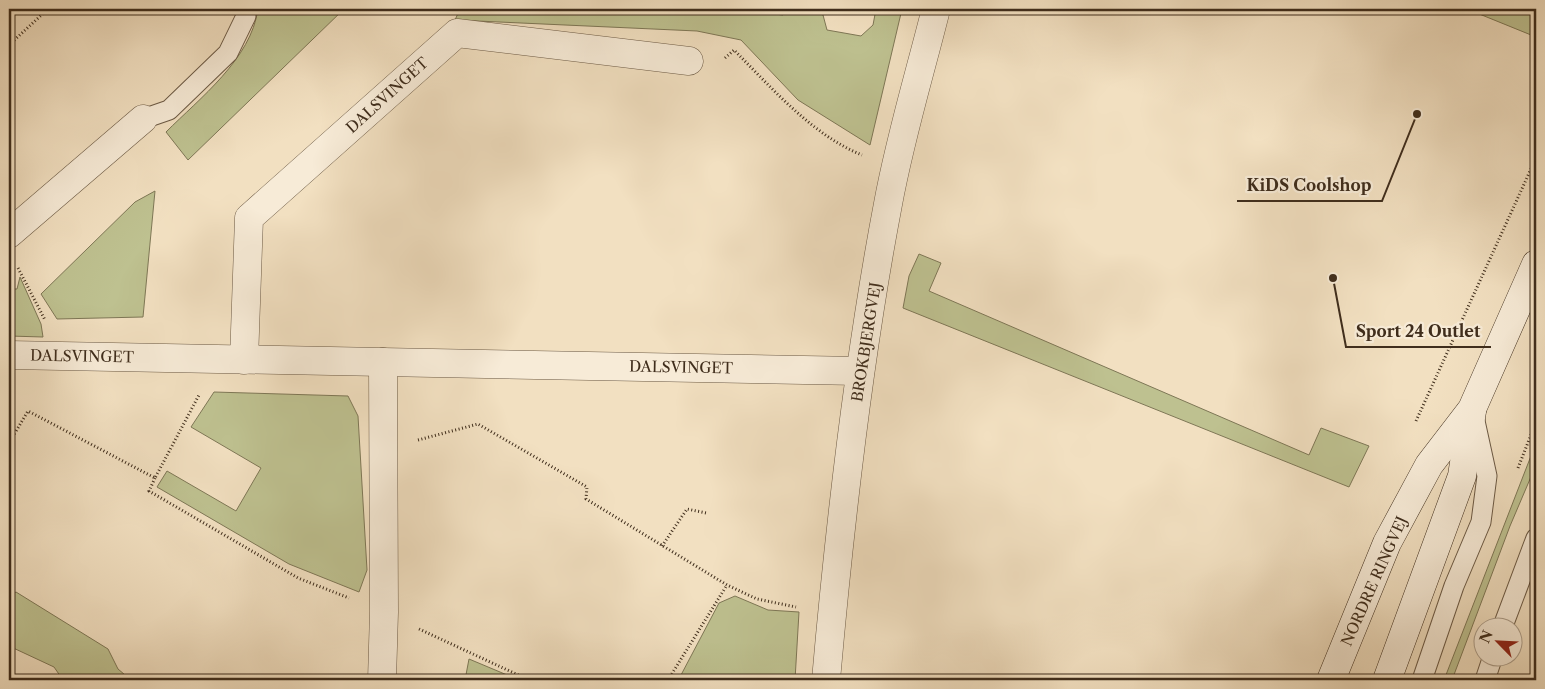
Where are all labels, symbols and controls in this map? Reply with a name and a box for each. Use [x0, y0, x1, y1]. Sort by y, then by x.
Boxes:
street label: DALSVINGET [342, 53, 433, 137]
callout: KiDS Coolshop [1237, 170, 1382, 201]
text: KiDS Coolshop [1247, 175, 1372, 195]
street label: BROKBJERGVEJ [847, 281, 885, 403]
callout: Sport 24 Outlet [1346, 316, 1491, 347]
text: Sport 24 Outlet [1356, 321, 1481, 341]
street label: DALSVINGET [30, 346, 135, 366]
street label: DALSVINGET [629, 357, 734, 377]
street label: NORDRE RINGVEJ [1337, 513, 1411, 649]
north arrow [1472, 616, 1522, 666]
text: N [1475, 627, 1497, 646]

